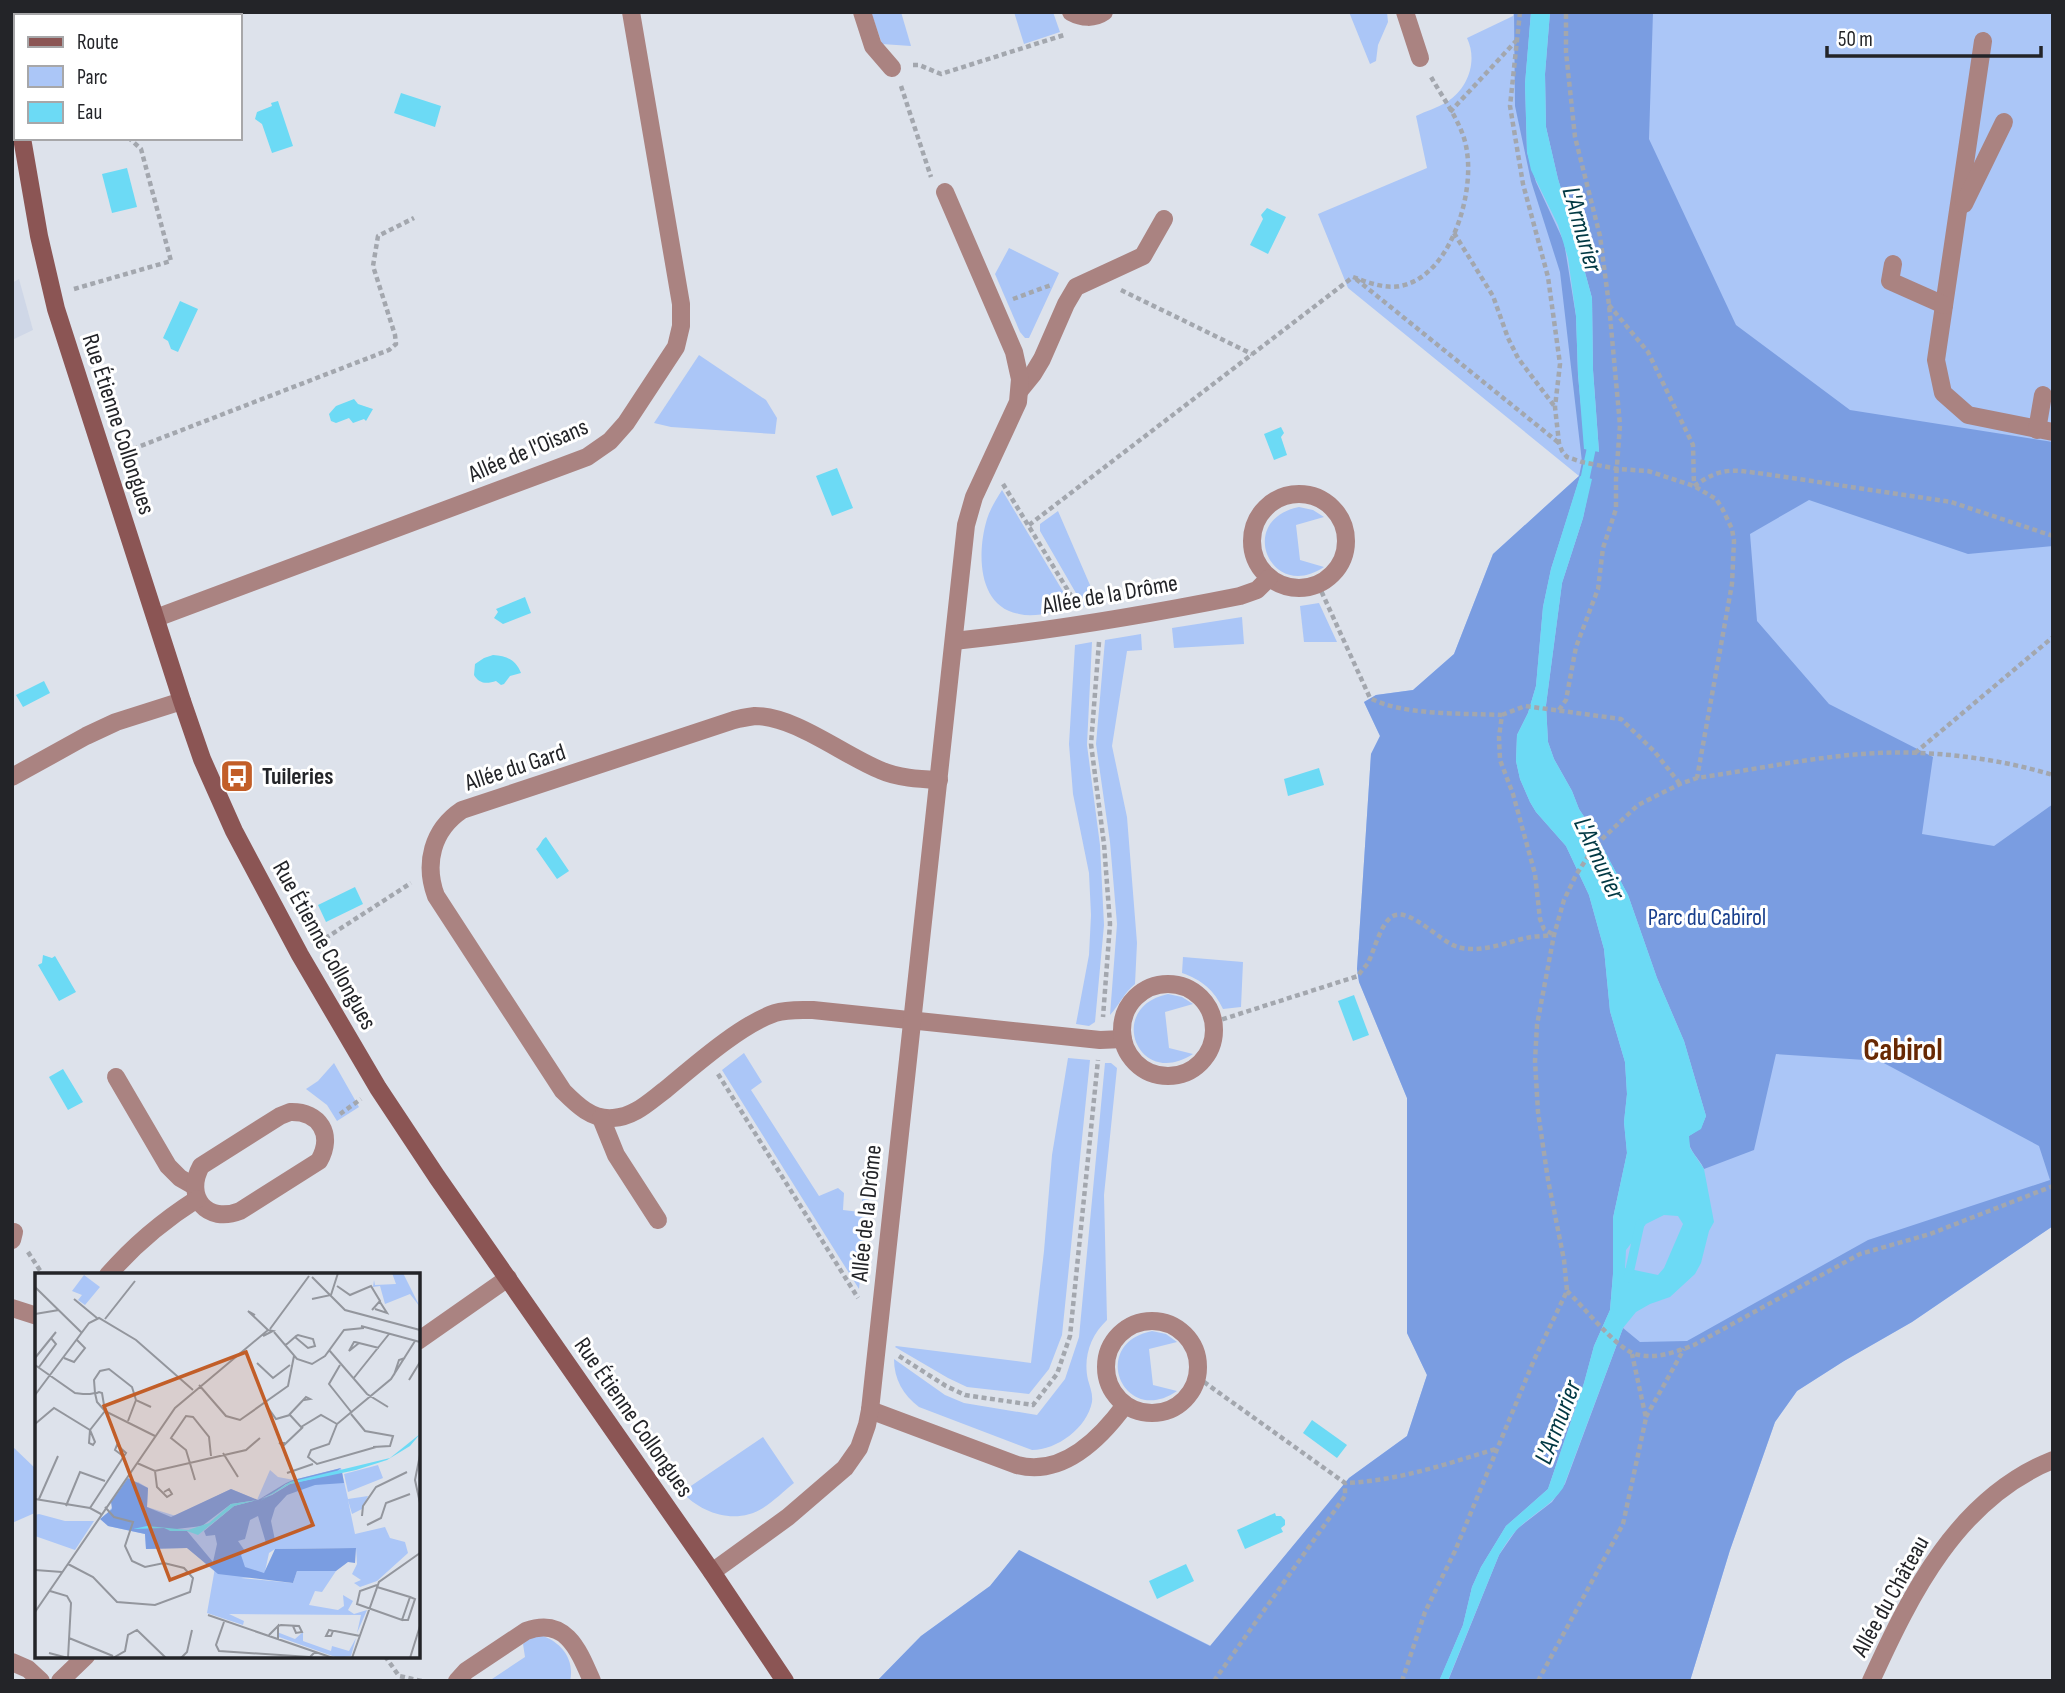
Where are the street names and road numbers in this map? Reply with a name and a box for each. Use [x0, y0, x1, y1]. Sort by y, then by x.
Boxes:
street label: Rue Étienne Collongues [76, 330, 161, 518]
street label: Allée de l'Oisans [463, 412, 592, 489]
street label: Allée de la Drôme [1039, 568, 1180, 621]
street label: Allée du Gard [460, 738, 569, 798]
street label: Rue Étienne Collongues [266, 856, 383, 1035]
street label: Allée de la Drôme [845, 1143, 888, 1284]
street label: Rue Étienne Collongues [568, 1332, 700, 1503]
street label: Allée du Château [1845, 1531, 1936, 1663]

